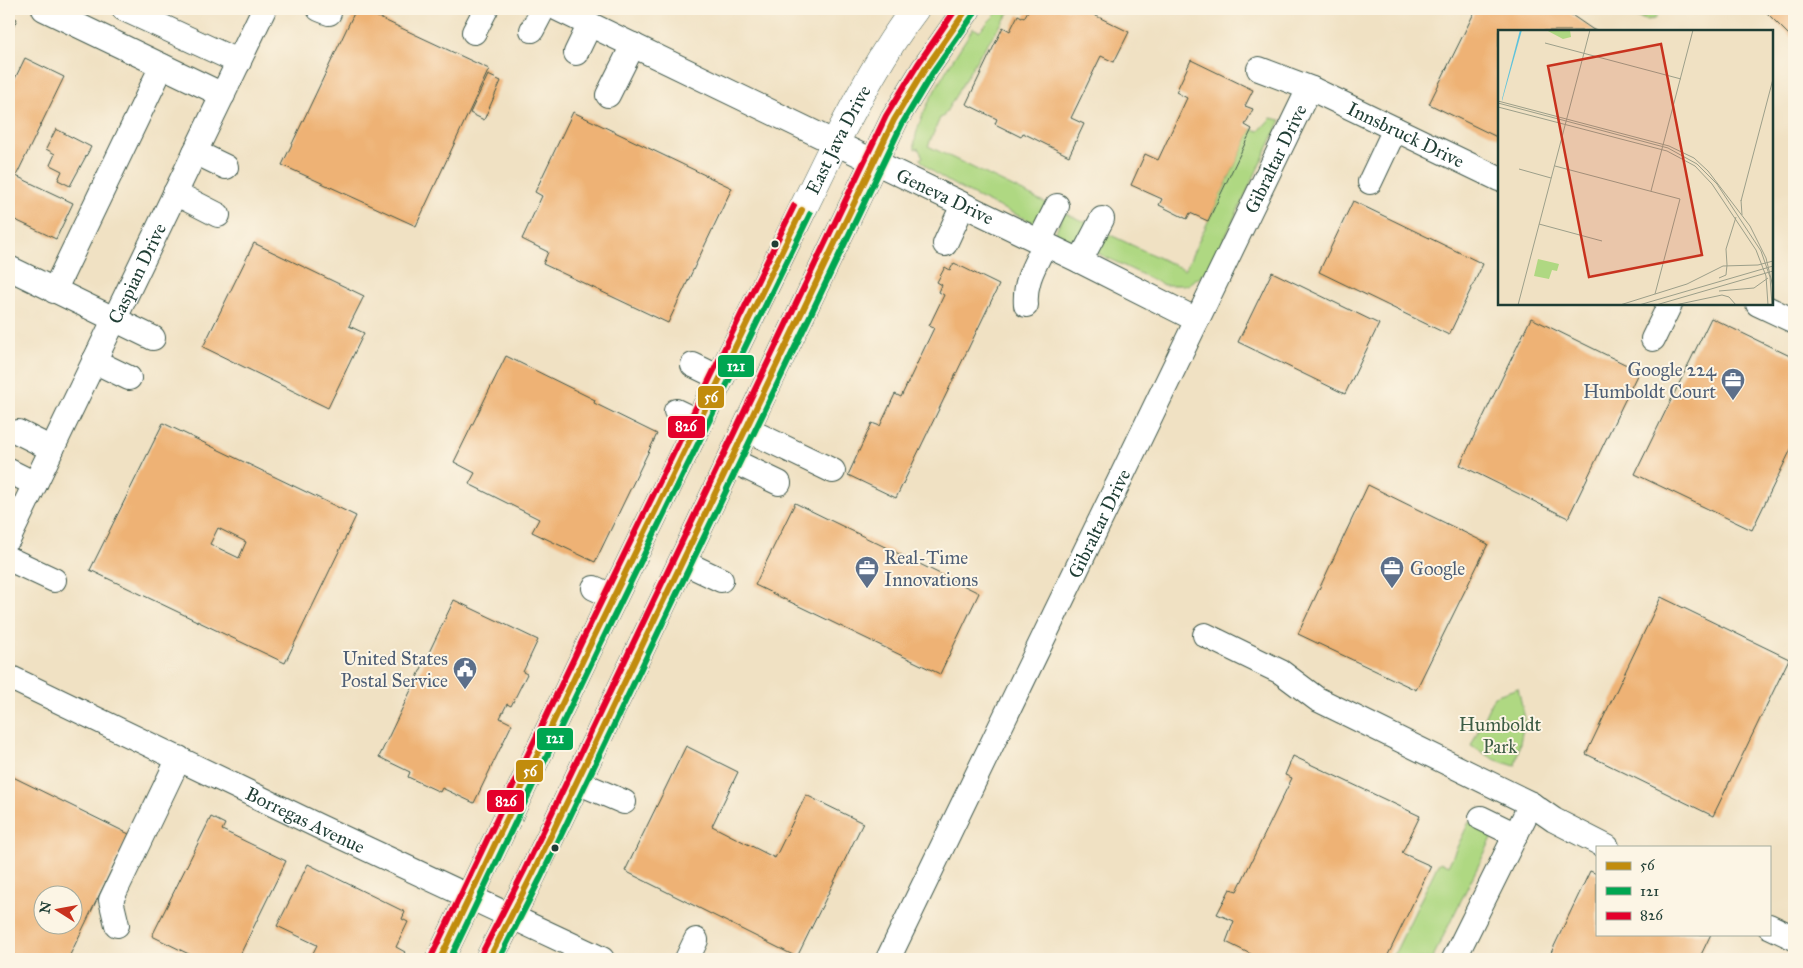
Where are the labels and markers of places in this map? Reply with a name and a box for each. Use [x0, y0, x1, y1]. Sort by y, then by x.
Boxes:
unlabelled marker [770, 239, 780, 249]
place label: Google 224 Humboldt Court [1583, 358, 1716, 403]
office icon: Google 224 Humboldt Court [1720, 367, 1746, 401]
place label: Real-Time Innovations [884, 546, 978, 591]
office icon: Real-Time Innovations [854, 555, 880, 589]
office icon: Google [1379, 555, 1405, 589]
place label: Google [1410, 557, 1465, 581]
place label: United States Postal Service [340, 647, 448, 692]
public building icon: United States Postal Service [452, 656, 478, 690]
unlabelled marker [550, 843, 560, 853]

